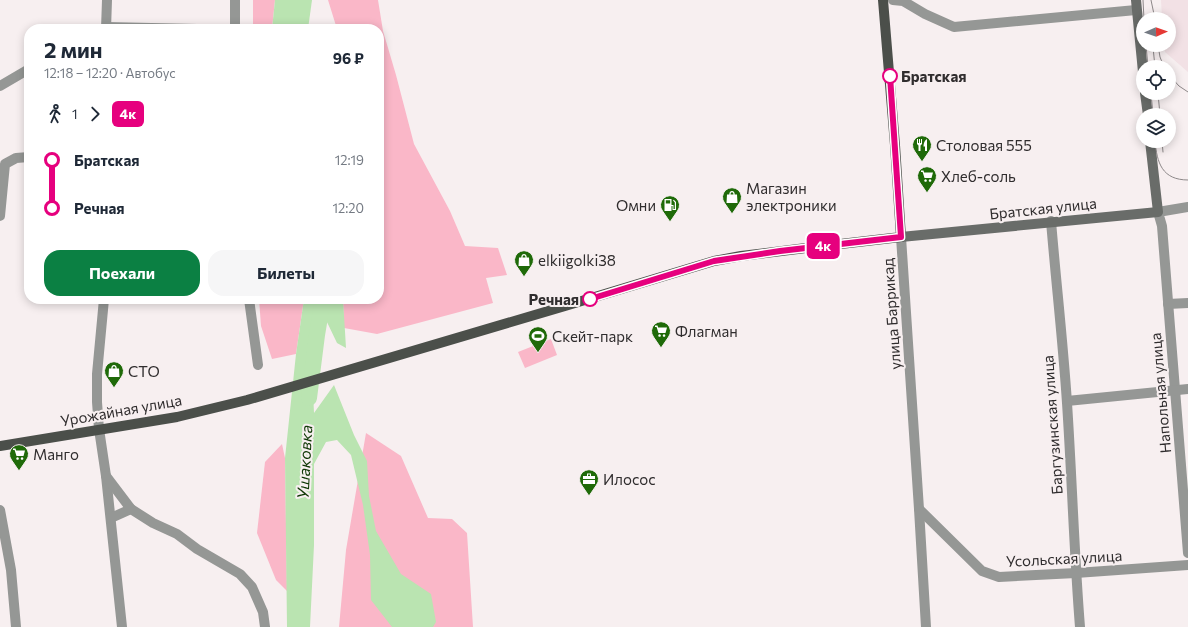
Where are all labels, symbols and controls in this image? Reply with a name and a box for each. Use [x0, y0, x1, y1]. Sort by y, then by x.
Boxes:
north arrow [1136, 12, 1176, 52]
map controls [1136, 12, 1176, 148]
text: 2 мин [44, 36, 103, 63]
text: 96 ₽ [333, 49, 364, 67]
button: locate [1136, 60, 1176, 100]
text: 12:18 – 12:20 · Автобус [44, 65, 176, 81]
place label: Братская [901, 67, 967, 85]
marker: Братская [882, 68, 898, 84]
icon: walk [44, 103, 66, 125]
icon: forward [84, 103, 106, 125]
text: 4к [120, 105, 136, 122]
text: 1 [72, 106, 78, 122]
button: layers [1136, 108, 1176, 148]
restaurant icon: Столовая 555 [911, 134, 933, 162]
place label: Столовая 555 [936, 136, 1032, 154]
text: Братская [74, 151, 140, 169]
text: 12:19 [335, 152, 364, 168]
supermarket icon: Хлеб-соль [916, 165, 938, 193]
place label: Хлеб-соль [941, 167, 1016, 185]
place label: Магазин электроники [746, 179, 837, 214]
shop icon: Магазин электроники [721, 186, 743, 214]
street label: Братская улица [988, 193, 1098, 223]
fuel station icon: Омни [659, 194, 681, 222]
place label: Омни [616, 196, 656, 214]
text: Речная [74, 199, 125, 217]
text: 12:20 [333, 200, 364, 216]
line badge: 4к [805, 233, 841, 259]
text: 4к [815, 237, 831, 254]
shop icon: elkiigolki38 [513, 249, 535, 277]
button: Поехали [44, 250, 200, 296]
button: Билеты [208, 250, 364, 296]
place label: elkiigolki38 [538, 251, 616, 269]
street label: улица Баррикад [878, 257, 904, 370]
place label: Речная [528, 290, 579, 308]
marker: Речная [582, 291, 598, 307]
supermarket icon: Флагман [650, 320, 672, 348]
place label: Флагман [675, 322, 738, 340]
sports icon: Скейт-парк [527, 325, 549, 353]
place label: Скейт-парк [552, 327, 633, 345]
street label: Напольная улица [1146, 332, 1174, 454]
street label: Баргузинская улица [1038, 355, 1066, 495]
shop icon: СТО [103, 360, 125, 388]
place label: СТО [128, 362, 160, 380]
street label: Урожайная улица [59, 390, 183, 430]
water label: Ушаковка [293, 424, 315, 500]
supermarket icon: Манго [8, 443, 30, 471]
place label: Манго [33, 445, 79, 463]
office icon: Илосос [578, 468, 600, 496]
place label: Илосос [603, 470, 656, 488]
street label: Усольская улица [1005, 546, 1123, 570]

